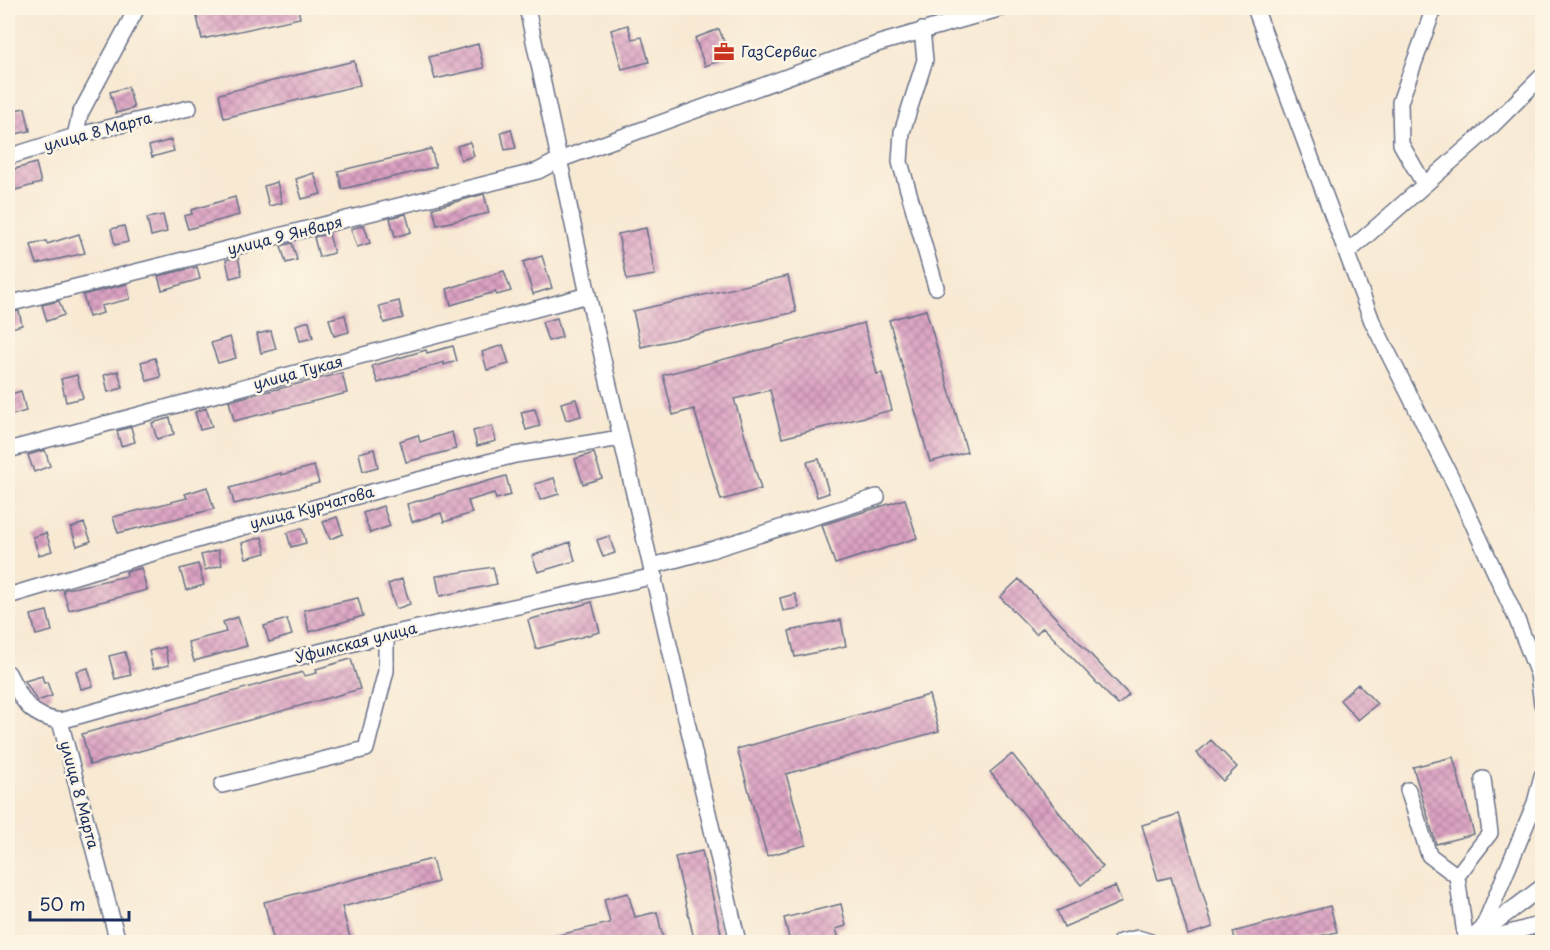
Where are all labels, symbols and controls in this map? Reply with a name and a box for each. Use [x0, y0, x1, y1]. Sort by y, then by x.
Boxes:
place label: ГазСервис [741, 39, 817, 62]
office icon: ГазСервис [712, 40, 736, 64]
street label: улица 8 Марта [41, 105, 155, 156]
street label: улица 9 Января [225, 209, 345, 260]
street label: улица Тукая [250, 349, 345, 395]
street label: улица Курчатова [247, 479, 377, 534]
street label: Уфимская улица [292, 615, 420, 668]
street label: улица 8 Марта [55, 738, 106, 852]
scale bar [30, 884, 129, 922]
text: 50 m [39, 890, 86, 917]

